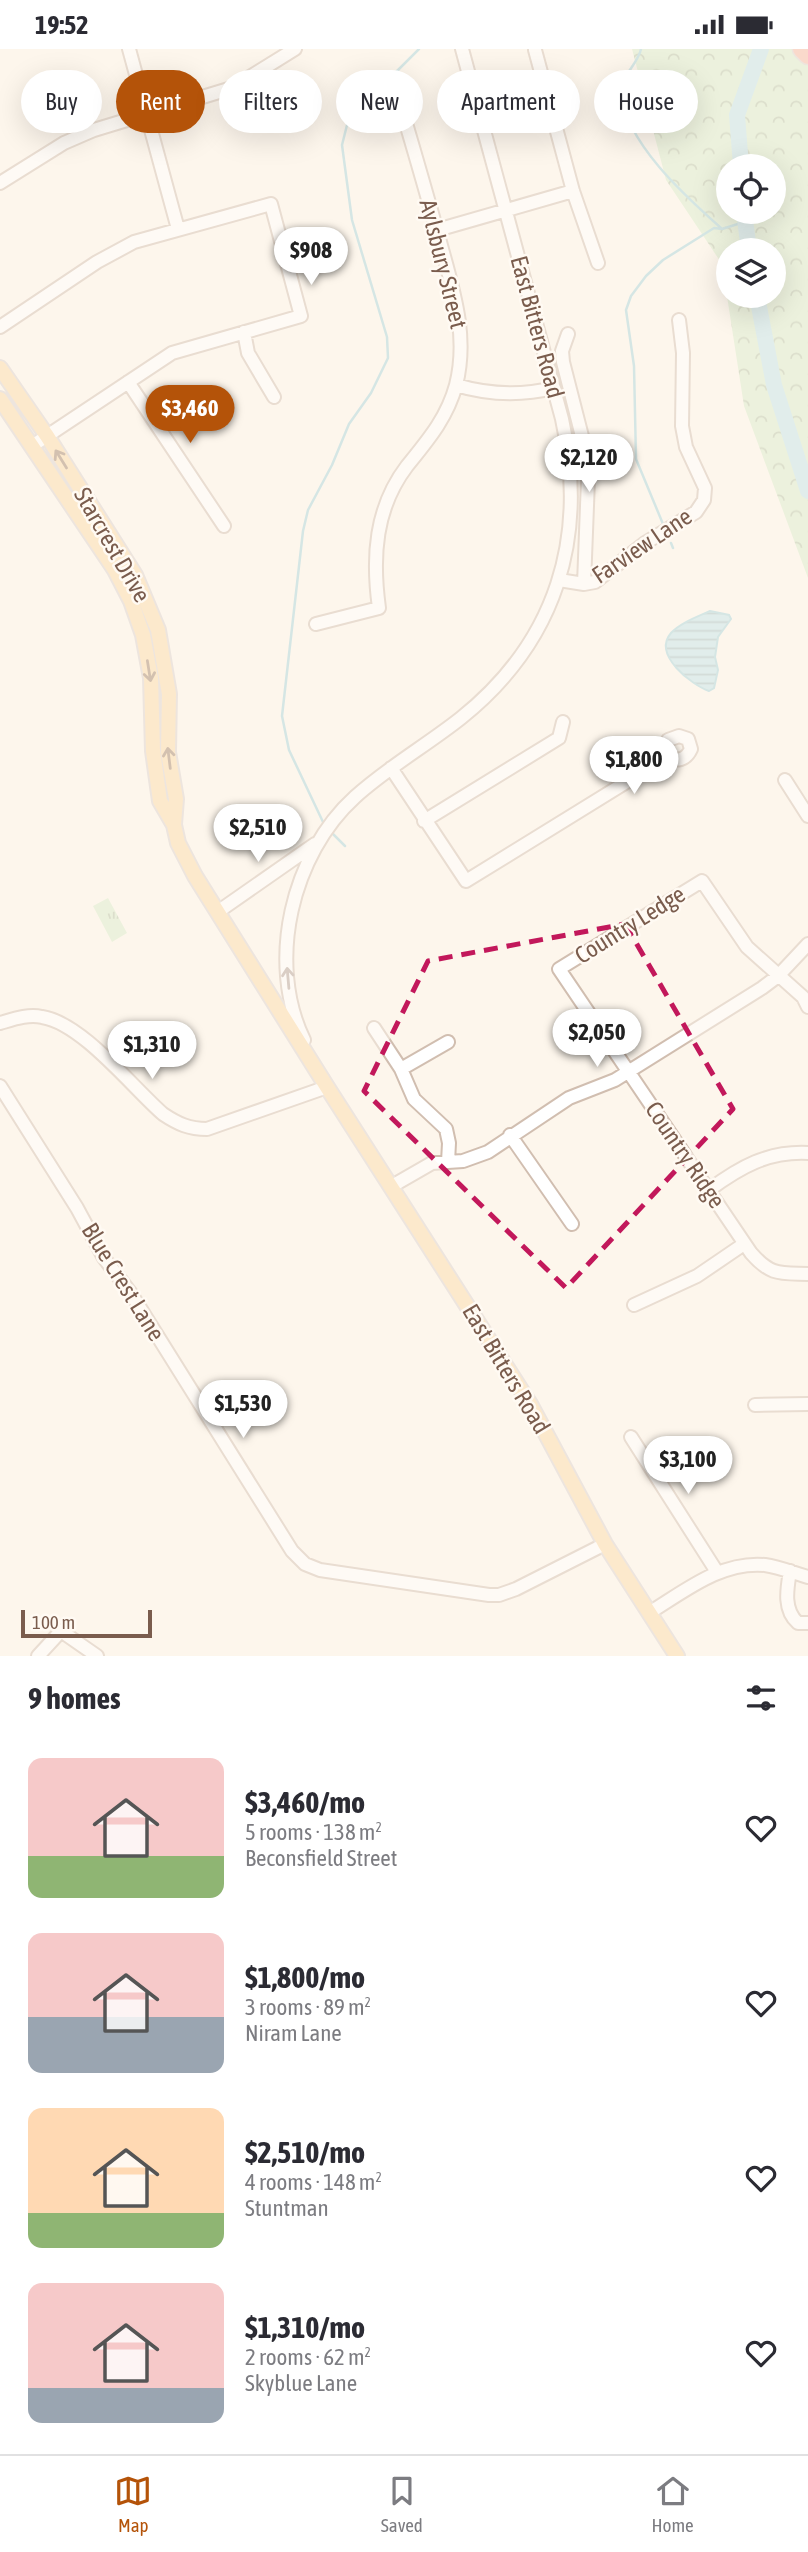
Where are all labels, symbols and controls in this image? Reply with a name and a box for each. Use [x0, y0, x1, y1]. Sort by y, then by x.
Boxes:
text: 19:52 [35, 10, 89, 40]
chip: Buy [21, 70, 102, 133]
chip: Rent [116, 70, 205, 133]
chip: Filters [219, 70, 322, 133]
chip: New [336, 70, 423, 133]
chip: Apartment [437, 70, 580, 133]
chip: House [594, 70, 698, 133]
map controls [716, 154, 786, 308]
button: locate [716, 154, 786, 224]
street label: Aylsbury Street [414, 196, 473, 331]
pin: $908 [270, 227, 352, 287]
text: $908 [290, 237, 332, 263]
button: layers [716, 238, 786, 308]
street label: East Bitters Road [506, 253, 569, 401]
pin: $3,460 [133, 385, 247, 445]
text: $3,460 [162, 395, 219, 421]
pin: $2,120 [532, 435, 646, 494]
text: $2,120 [561, 444, 618, 470]
one-way arrow [54, 450, 68, 470]
street label: Starcrest Drive [69, 483, 156, 607]
street label: Farview Lane [587, 502, 697, 589]
one-way arrow [143, 659, 156, 682]
pin: $1,800 [577, 737, 691, 796]
text: $1,800 [606, 746, 663, 772]
one-way arrow [163, 747, 176, 770]
pin: $2,510 [201, 805, 315, 864]
text: $2,510 [230, 814, 287, 840]
street label: Country Ledge [570, 880, 690, 969]
one-way arrow [281, 967, 294, 989]
pin: $2,050 [540, 1009, 654, 1069]
text: $2,050 [569, 1019, 626, 1045]
pin: $1,310 [95, 1021, 209, 1081]
text: $1,310 [124, 1031, 181, 1057]
street label: Country Ridge [640, 1097, 731, 1213]
street label: Blue Crest Lane [76, 1218, 170, 1346]
street label: East Bitters Road [457, 1299, 556, 1438]
pin: $1,530 [186, 1381, 300, 1440]
text: $1,530 [215, 1390, 272, 1416]
pin: $3,100 [631, 1437, 745, 1496]
text: $3,100 [660, 1446, 717, 1472]
scale bar [21, 1607, 152, 1639]
text: 100 m [32, 1611, 75, 1633]
icon: filters [742, 1679, 780, 1717]
text: 9 homes [28, 1681, 121, 1715]
text: $3,460/mo [245, 1785, 365, 1819]
icon: home [84, 1786, 168, 1870]
icon: heart [742, 1809, 780, 1847]
text: 5 rooms · 138 m² [245, 1819, 382, 1845]
text: Beconsfield Street [245, 1845, 397, 1871]
text: $1,800/mo [245, 1960, 365, 1994]
icon: home [84, 1961, 168, 2045]
icon: heart [742, 1984, 780, 2022]
text: 3 rooms · 89 m² [245, 1994, 371, 2020]
text: Niram Lane [245, 2020, 342, 2046]
text: $2,510/mo [245, 2135, 365, 2169]
icon: home [84, 2136, 168, 2220]
icon: heart [742, 2159, 780, 2197]
text: 4 rooms · 148 m² [245, 2169, 382, 2195]
text: Stuntman [245, 2195, 329, 2221]
text: $1,310/mo [245, 2310, 365, 2344]
icon: home [84, 2311, 168, 2395]
icon: heart [742, 2334, 780, 2372]
text: 2 rooms · 62 m² [245, 2344, 371, 2370]
text: Skyblue Lane [245, 2370, 357, 2396]
tab: Map [114, 2472, 152, 2536]
tab: Saved [381, 2472, 423, 2536]
tab: Home [651, 2472, 694, 2536]

